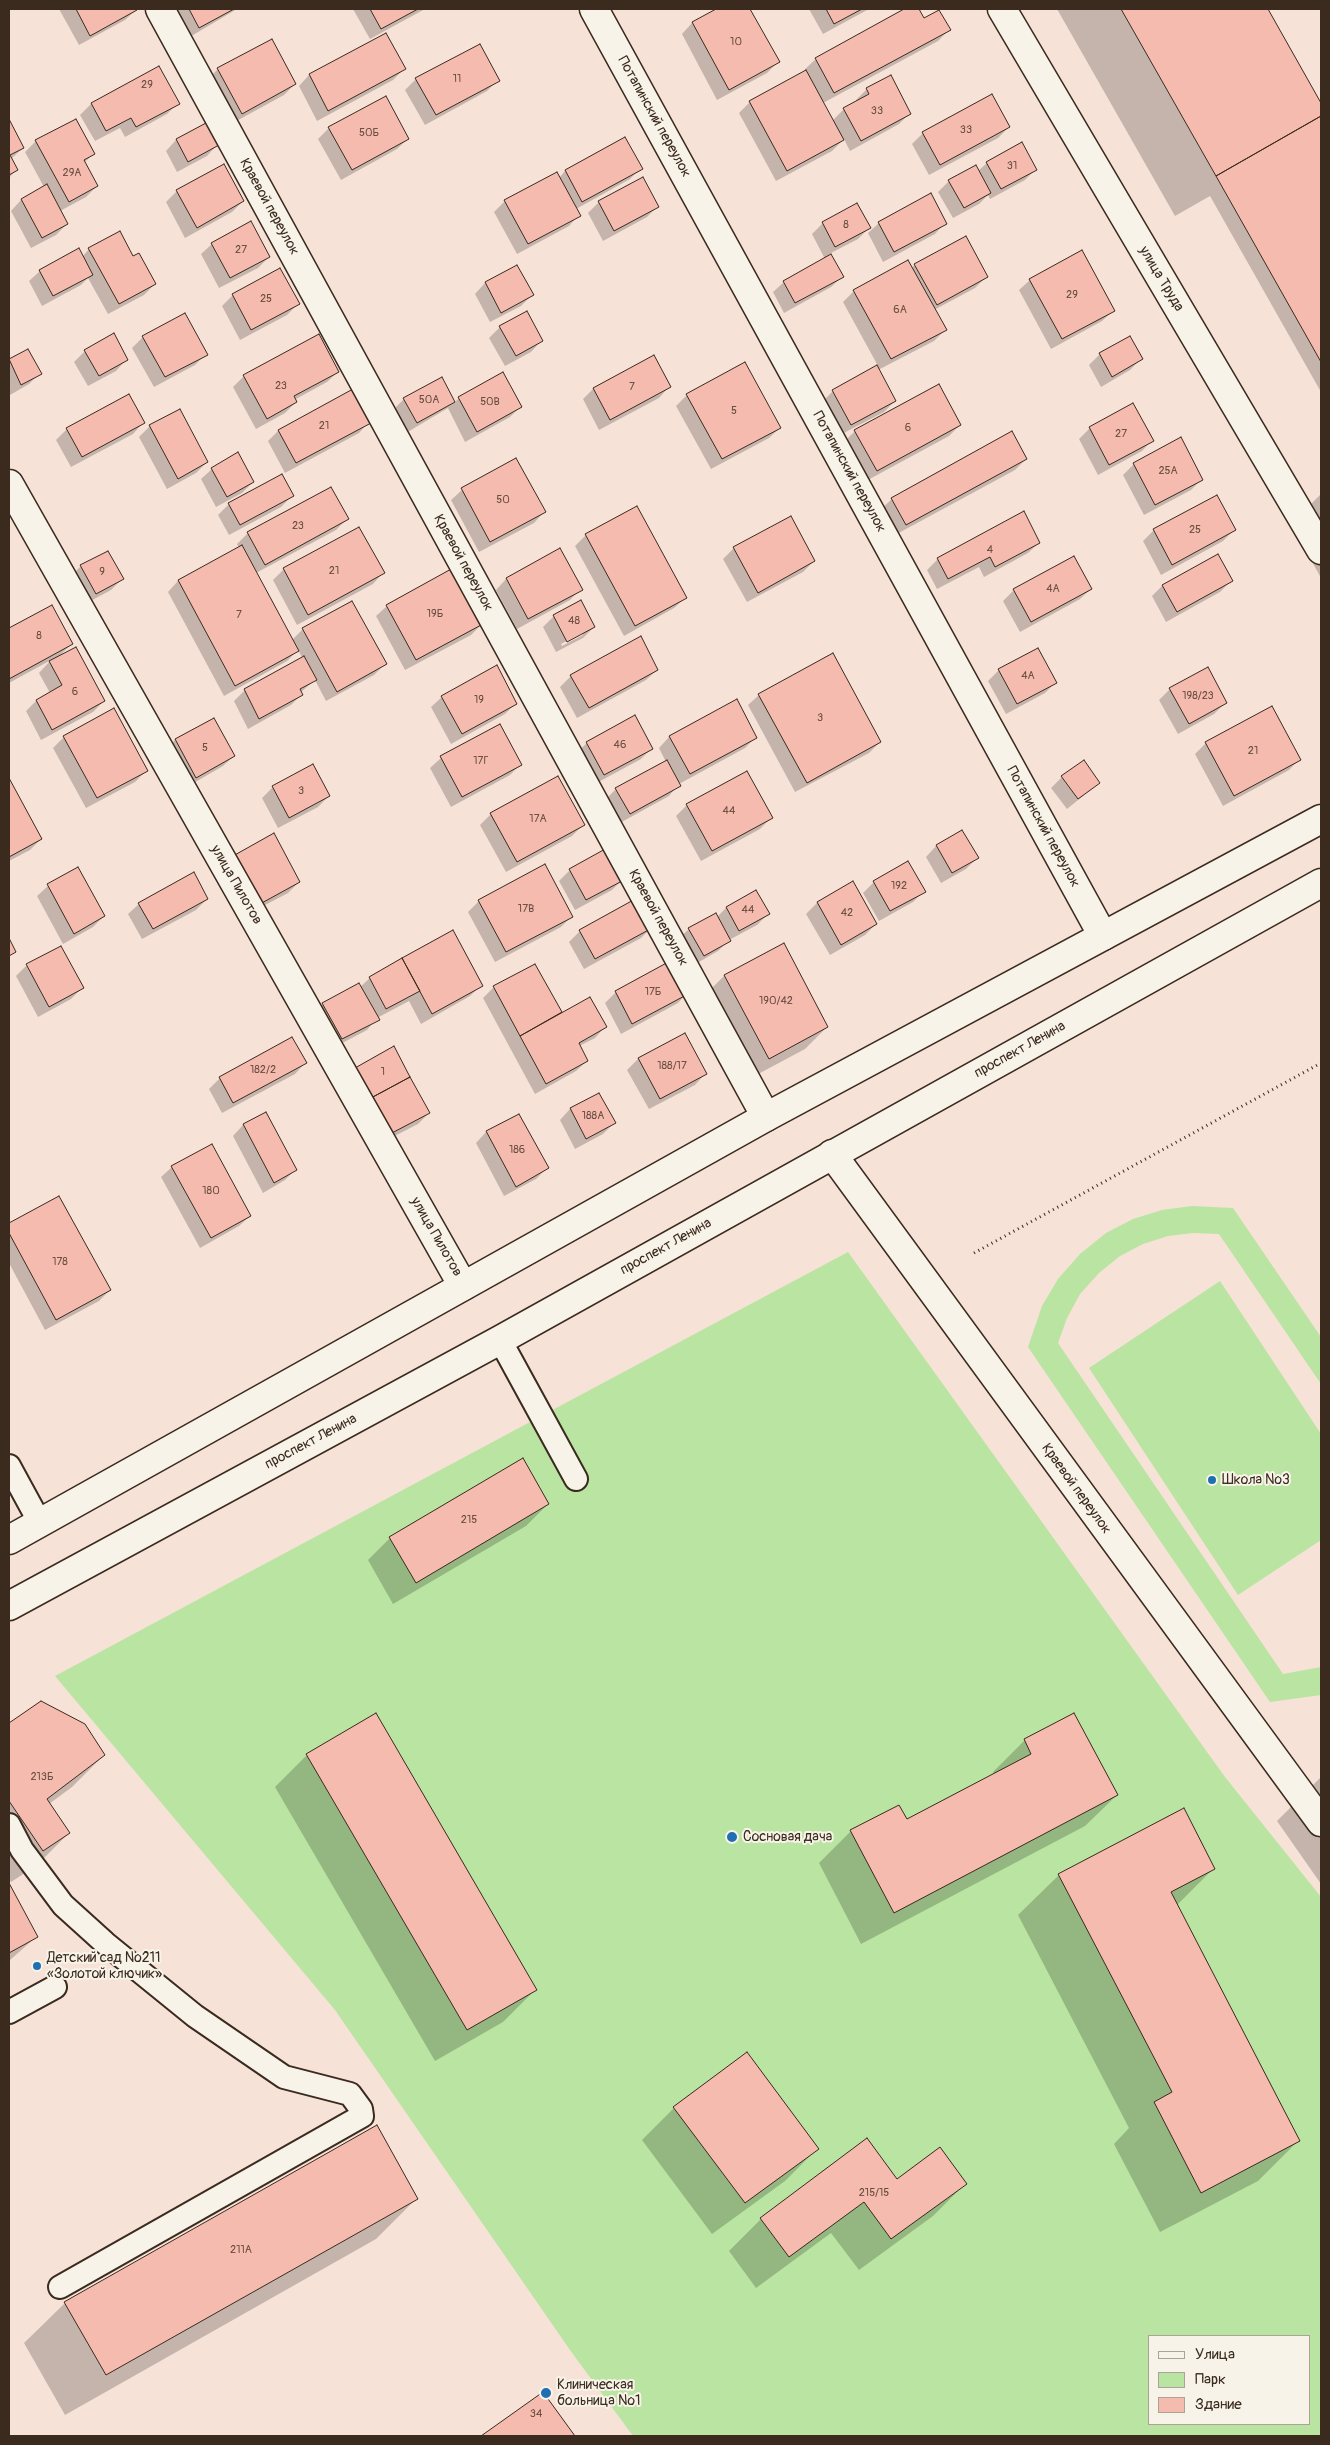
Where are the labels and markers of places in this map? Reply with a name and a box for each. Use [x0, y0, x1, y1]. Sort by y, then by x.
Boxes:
place label: Школа №3 [1222, 1472, 1290, 1488]
marker: Школа №3 [1206, 1474, 1218, 1486]
place label: Сосновая дача [743, 1829, 832, 1845]
marker: Сосновая дача [725, 1830, 739, 1844]
place label: Детский сад №211 «Золотой ключик» [47, 1950, 162, 1982]
marker: Детский сад №211 «Золотой ключик» [31, 1960, 43, 1972]
place label: Клиническая больница №1 [557, 2377, 640, 2410]
marker: Клиническая больница №1 [539, 2386, 553, 2400]

